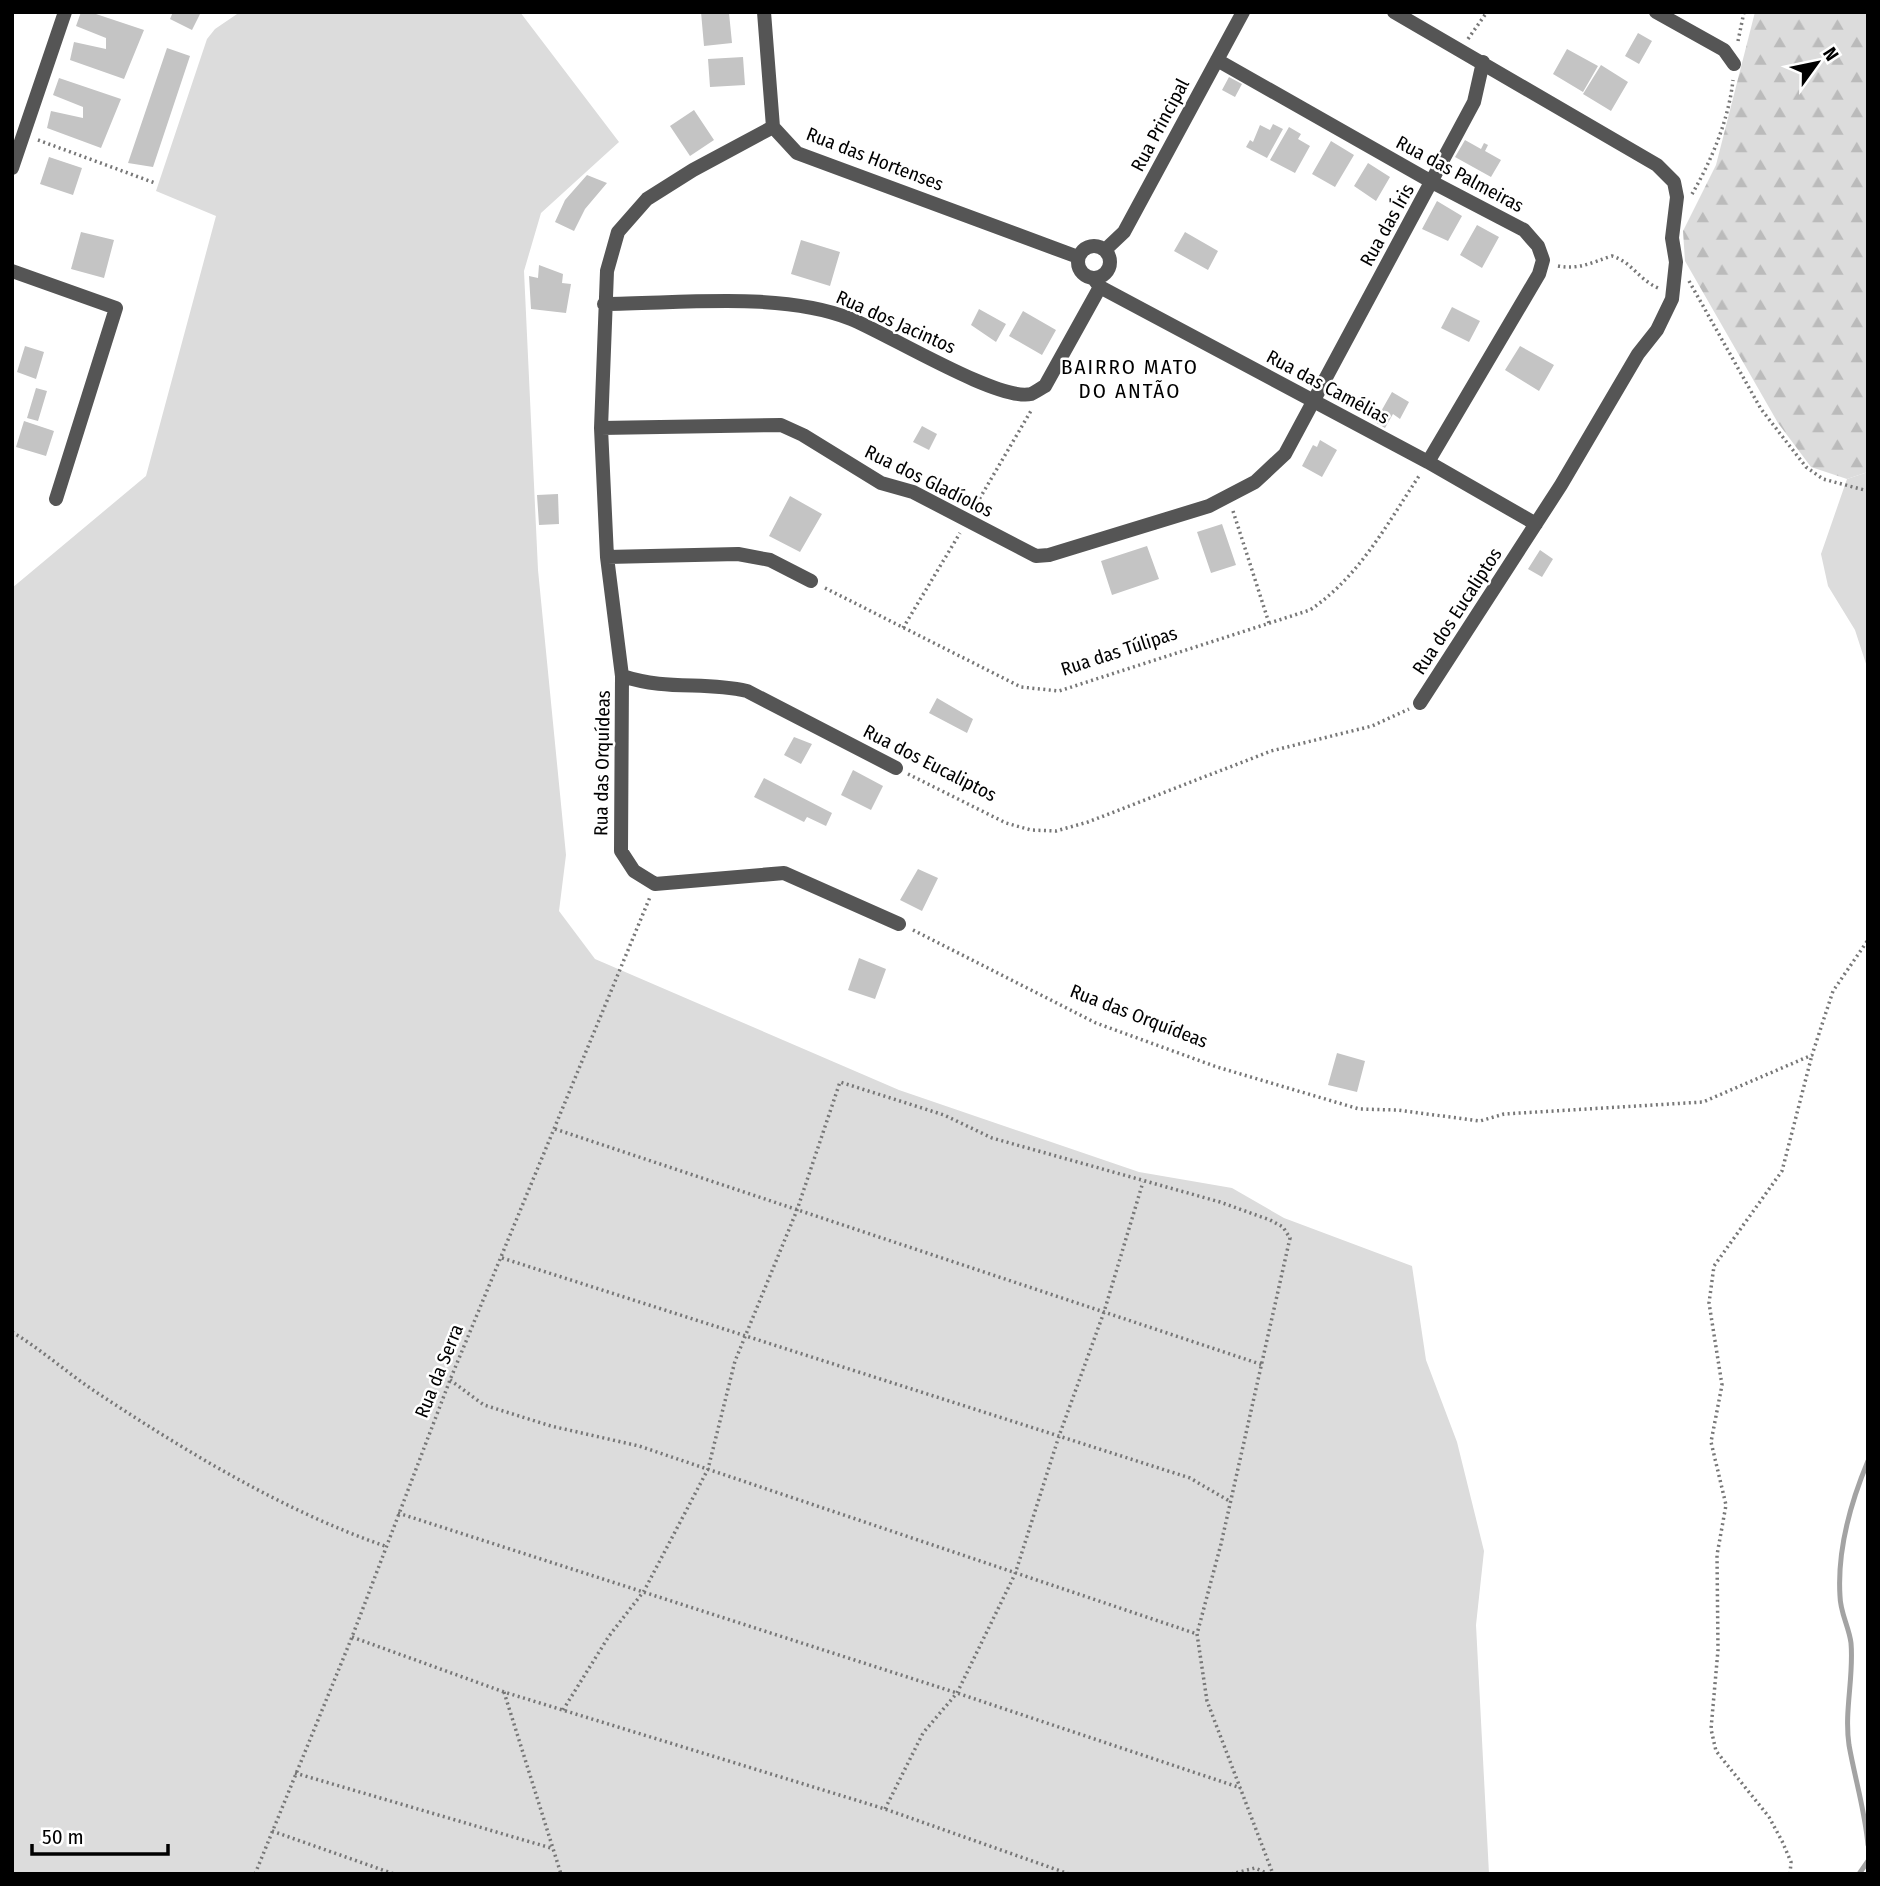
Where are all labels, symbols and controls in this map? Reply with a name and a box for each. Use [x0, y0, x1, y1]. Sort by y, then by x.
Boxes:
north arrow [1782, 28, 1852, 98]
text: N [1818, 43, 1844, 65]
street label: Rua Principal [1126, 75, 1194, 175]
street label: Rua das Hortenses [803, 122, 947, 196]
street label: Rua das Palmeiras [1392, 131, 1528, 217]
street label: Rua das Íris [1355, 180, 1419, 270]
street label: Rua dos Jacintos [833, 285, 959, 359]
street label: Rua das Camélias [1263, 345, 1393, 429]
district label: BAIRRO MATO DO ANTÃO [1061, 354, 1199, 404]
street label: Rua dos Gladíolos [861, 440, 997, 522]
street label: Rua dos Eucaliptos [1407, 543, 1507, 679]
street label: Rua das Túlipas [1058, 621, 1180, 681]
street label: Rua das Orquídeas [589, 690, 615, 836]
street label: Rua dos Eucaliptos [860, 720, 1000, 806]
street label: Rua das Orquídeas [1067, 979, 1211, 1053]
street label: Rua da Serra [410, 1321, 468, 1421]
scale bar [32, 1812, 168, 1856]
text: 50 m [42, 1824, 84, 1850]

